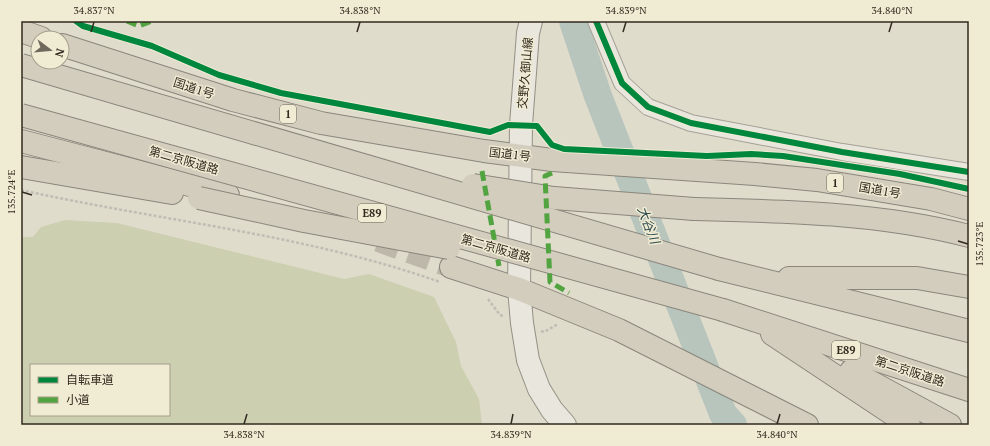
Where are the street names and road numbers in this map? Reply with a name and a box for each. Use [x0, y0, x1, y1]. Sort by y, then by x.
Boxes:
street label: 交野久御山線 [514, 36, 536, 110]
street label: 国道1号 [172, 74, 216, 102]
road number: 1 [280, 105, 296, 123]
street label: 第二京阪道路 [147, 143, 221, 177]
street label: 国道1号 [488, 144, 532, 164]
road number: 1 [827, 174, 843, 192]
street label: 国道1号 [858, 179, 902, 201]
road number: E89 [358, 204, 386, 222]
street label: 第二京阪道路 [459, 231, 533, 265]
road number: E89 [832, 341, 860, 359]
street label: 第二京阪道路 [873, 353, 947, 389]

